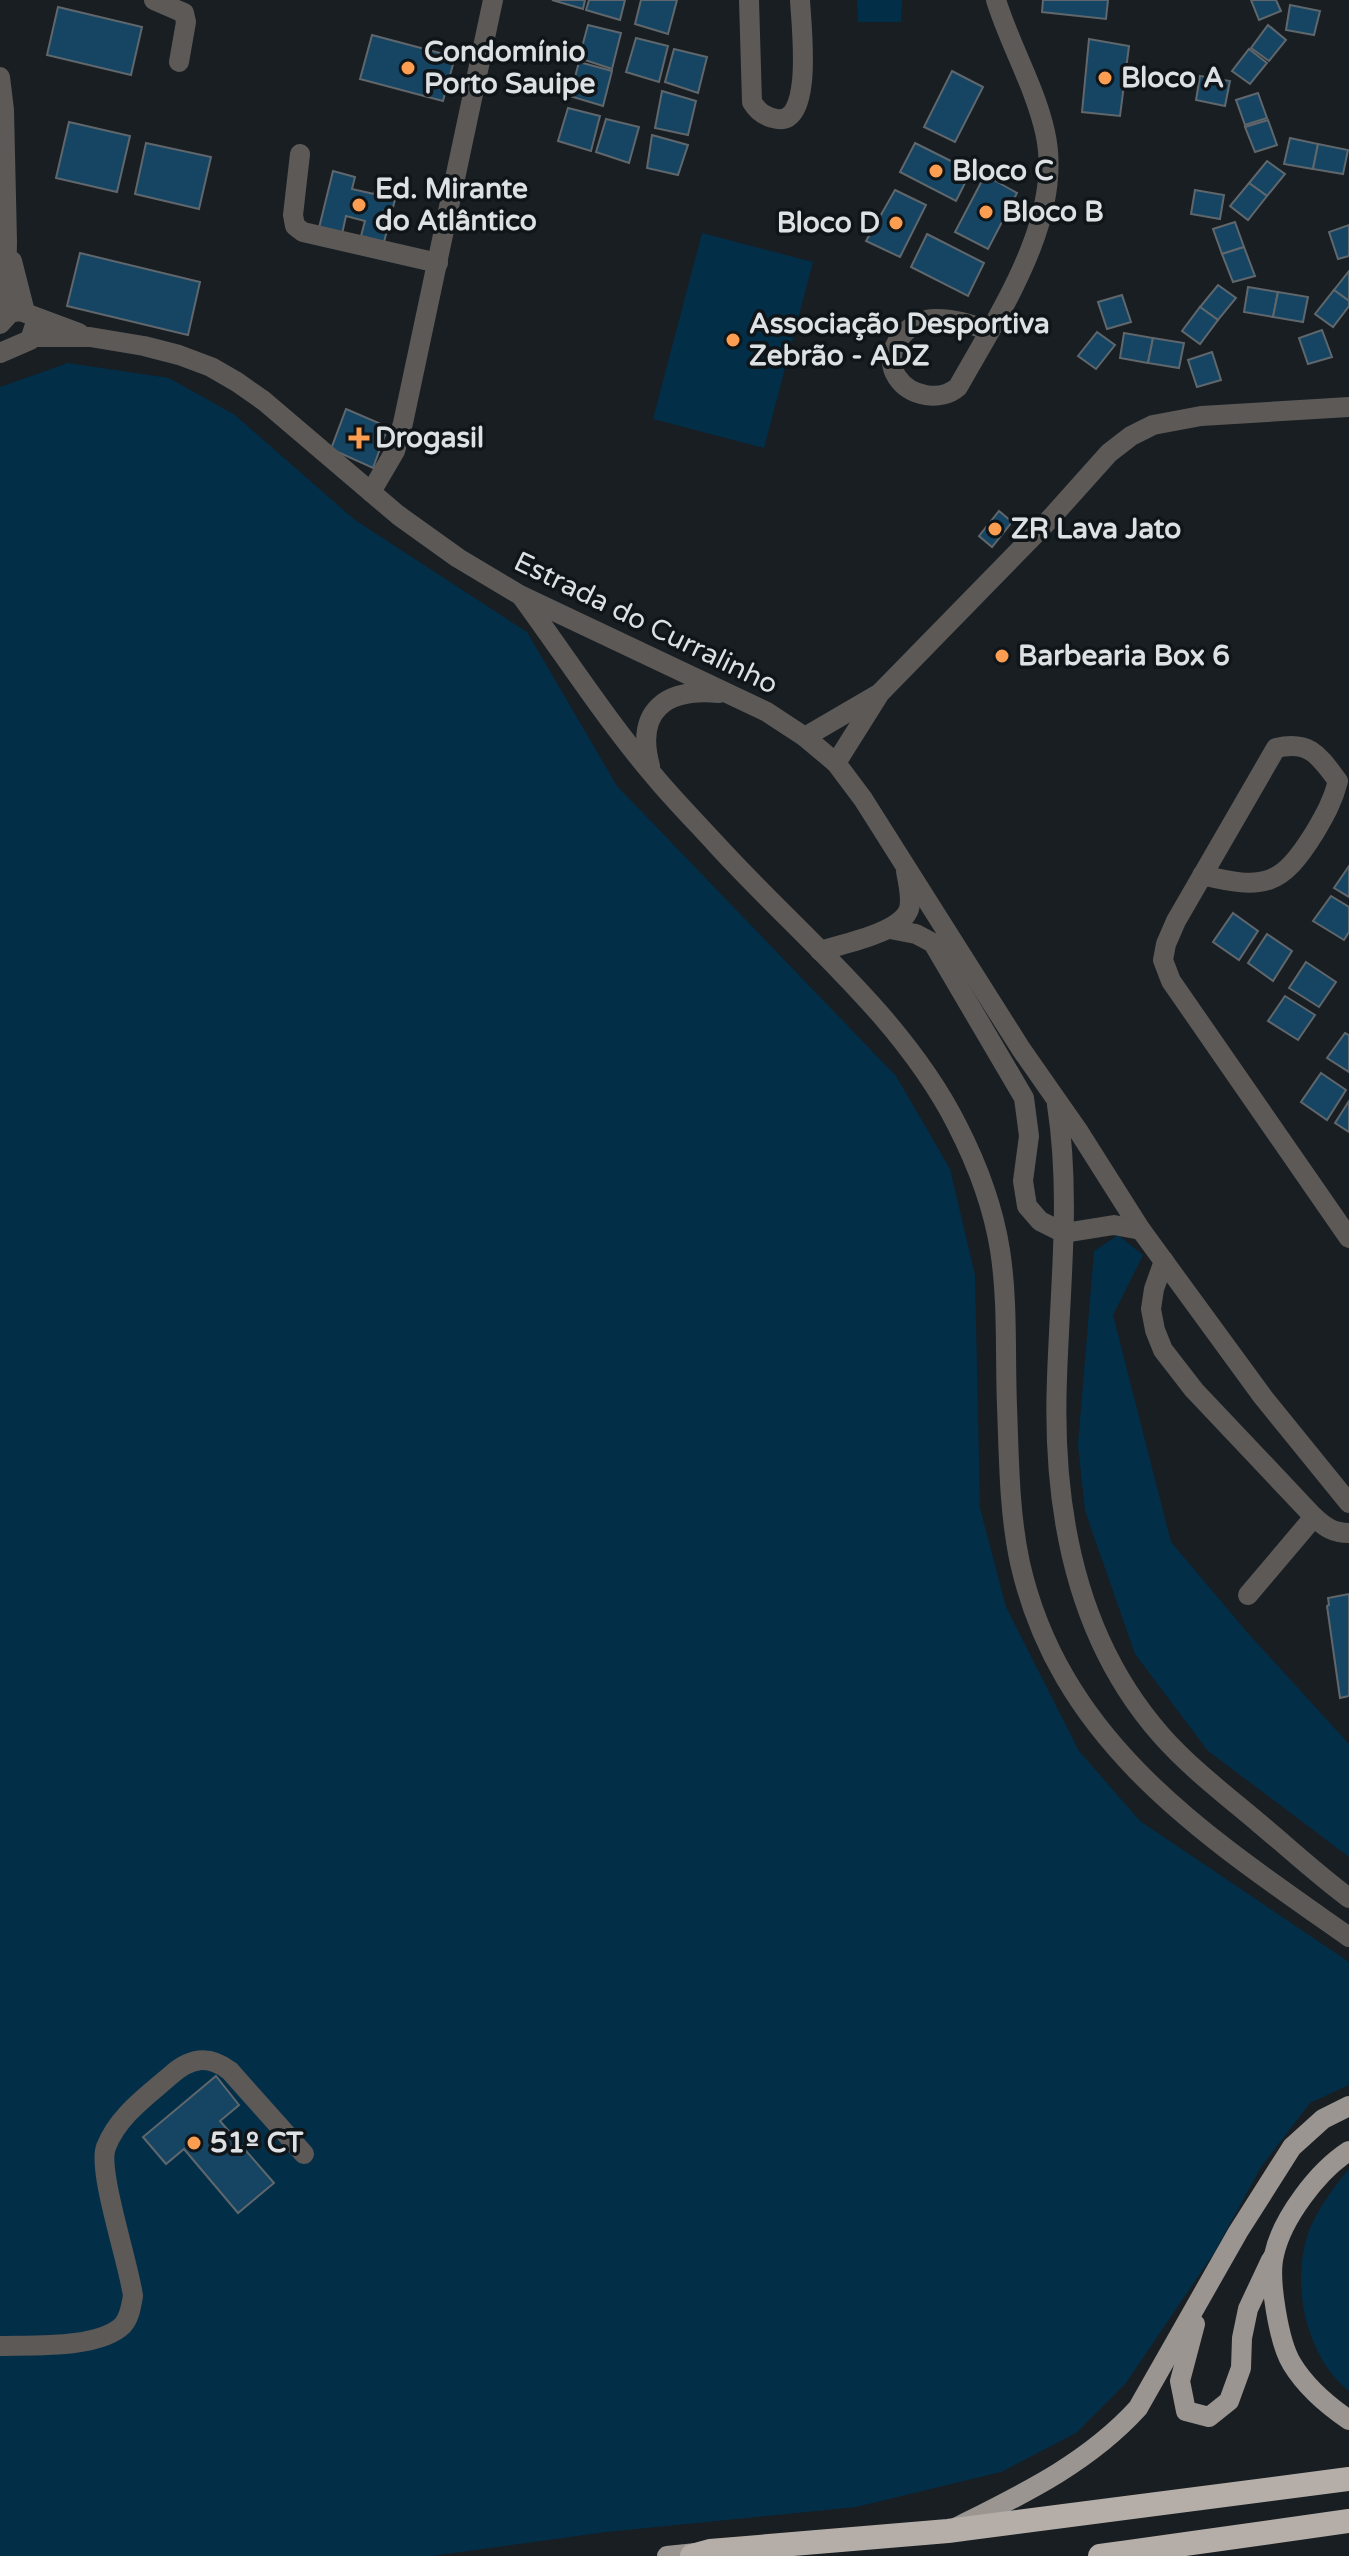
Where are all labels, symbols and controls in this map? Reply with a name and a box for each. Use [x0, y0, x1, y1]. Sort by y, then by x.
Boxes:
place label: Condomínio Porto Sauipe [424, 35, 596, 101]
marker: Condomínio Porto Sauipe [399, 59, 417, 77]
place label: Bloco A [1121, 61, 1224, 95]
marker: Bloco A [1096, 69, 1114, 87]
place label: Bloco C [952, 154, 1054, 188]
marker: Bloco C [927, 162, 945, 180]
place label: Ed. Mirante do Atlântico [375, 172, 537, 238]
place label: Bloco B [1002, 195, 1104, 229]
marker: Ed. Mirante do Atlântico [350, 196, 368, 214]
marker: Bloco B [977, 203, 995, 221]
place label: Bloco D [777, 206, 880, 240]
marker: Bloco D [887, 214, 905, 232]
place label: Associação Desportiva Zebrão - ADZ [749, 307, 1050, 373]
marker: Associação Desportiva Zebrão - ADZ [724, 331, 742, 349]
place label: Drogasil [375, 421, 484, 455]
marker: Drogasil [350, 429, 368, 447]
place label: ZR Lava Jato [1011, 512, 1181, 546]
marker: ZR Lava Jato [986, 520, 1004, 538]
street label: Estrada do Curralinho [509, 544, 783, 702]
place label: Barbearia Box 6 [1018, 639, 1230, 673]
marker: Barbearia Box 6 [993, 647, 1011, 665]
place label: 51º CT [210, 2126, 304, 2160]
marker: 51º CT [185, 2134, 203, 2152]

